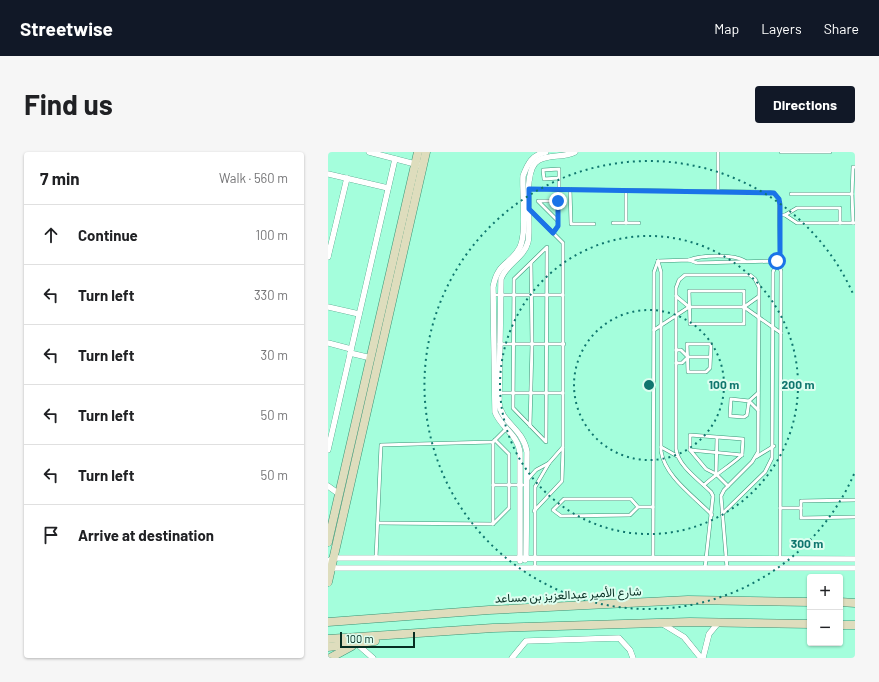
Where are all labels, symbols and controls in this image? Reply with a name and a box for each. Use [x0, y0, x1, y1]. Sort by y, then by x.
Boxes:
text: Streetwise [20, 17, 113, 40]
text: Map [714, 20, 739, 37]
text: Layers [761, 20, 802, 37]
text: Share [824, 20, 859, 37]
button: Directions [755, 86, 855, 123]
text: Find us [24, 87, 113, 121]
text: 7 min [40, 168, 80, 188]
text: Walk · 560 m [219, 170, 288, 186]
route end [549, 192, 567, 210]
icon: ahead [40, 224, 62, 246]
text: Continue [78, 226, 138, 244]
text: 100 m [255, 227, 288, 243]
route start [768, 252, 786, 270]
icon: left [40, 284, 62, 306]
text: Turn left [78, 286, 134, 304]
text: 330 m [254, 287, 288, 303]
icon: left [40, 344, 62, 366]
text: Turn left [78, 346, 134, 364]
text: 30 m [261, 347, 288, 363]
text: 100 m [709, 377, 739, 391]
text: 200 m [782, 377, 814, 391]
centre of rings [642, 378, 656, 392]
icon: left [40, 404, 62, 426]
text: Turn left [78, 406, 134, 424]
text: 50 m [261, 407, 288, 423]
icon: left [40, 464, 62, 486]
text: Turn left [78, 466, 134, 484]
text: 50 m [261, 467, 288, 483]
icon: arrive [40, 524, 62, 546]
text: Arrive at destination [78, 526, 214, 544]
text: 300 m [791, 536, 823, 550]
map controls [807, 574, 843, 646]
button: + [807, 574, 843, 610]
street label: شارع الأمير عبدالعزيز بن مساعد [494, 583, 642, 608]
button: − [807, 610, 843, 646]
scale bar [340, 630, 415, 649]
text: 100 m [346, 632, 374, 645]

